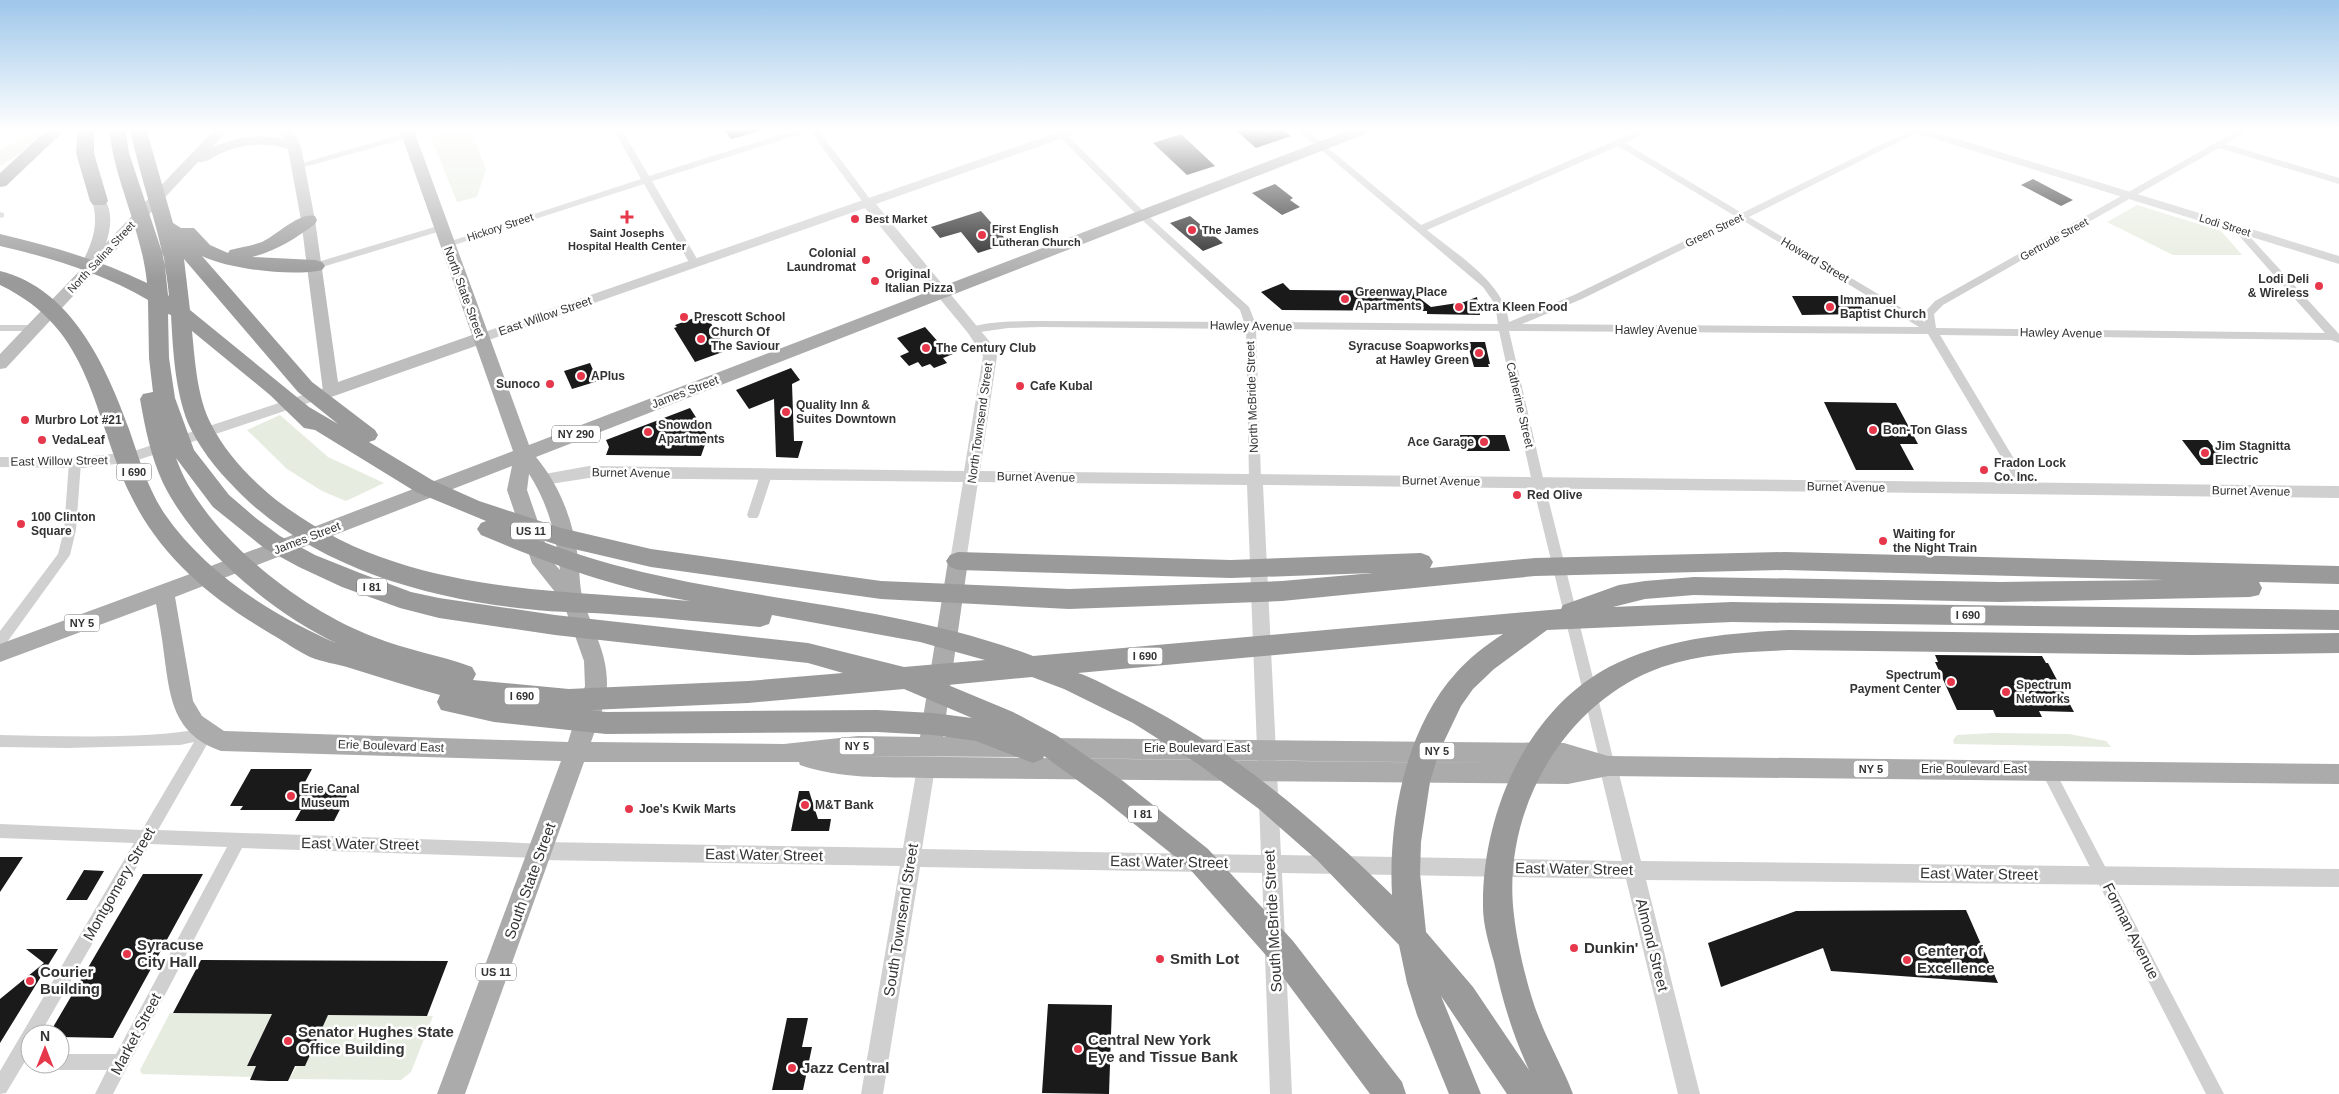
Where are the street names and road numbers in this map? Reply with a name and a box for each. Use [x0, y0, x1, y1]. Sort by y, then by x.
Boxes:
street label: Hickory Street [465, 211, 535, 243]
street label: Green Street [1683, 211, 1745, 249]
street label: Lodi Street [2198, 211, 2252, 239]
street label: Gertrude Street [2018, 215, 2090, 263]
street label: North Salina Street [65, 219, 137, 295]
street label: Howard Street [1779, 234, 1852, 286]
street label: North State Street [441, 244, 487, 340]
street label: East Willow Street [497, 293, 594, 338]
street label: Hawley Avenue [1210, 318, 1293, 334]
street label: Hawley Avenue [1615, 323, 1698, 337]
street label: Hawley Avenue [2020, 325, 2103, 341]
street label: North McBride Street [1243, 340, 1261, 453]
street label: North Townsend Street [965, 361, 996, 484]
street label: Catherine Street [1503, 361, 1537, 450]
street label: James Street [649, 373, 721, 411]
road number: NY 290 [552, 426, 600, 442]
street label: East Willow Street [10, 453, 108, 469]
road number: I 690 [116, 464, 152, 481]
street label: Burnet Avenue [592, 465, 671, 481]
street label: Burnet Avenue [997, 469, 1076, 485]
street label: Burnet Avenue [1402, 473, 1481, 489]
street label: Burnet Avenue [1807, 479, 1886, 495]
street label: Burnet Avenue [2212, 483, 2291, 499]
street label: James Street [271, 519, 343, 557]
road number: US 11 [511, 522, 551, 540]
road number: I 81 [357, 578, 387, 596]
road number: I 690 [1950, 606, 1986, 624]
road number: NY 5 [64, 614, 100, 632]
road number: I 690 [1128, 648, 1162, 664]
road number: I 690 [504, 688, 540, 704]
street label: Erie Boulevard East [338, 737, 445, 755]
road number: NY 5 [840, 738, 874, 754]
street label: Erie Boulevard East [1144, 741, 1251, 755]
road number: NY 5 [1420, 742, 1454, 759]
road number: NY 5 [1854, 761, 1888, 778]
street label: Erie Boulevard East [1921, 762, 2028, 776]
road number: I 81 [1128, 806, 1158, 822]
street label: South State Street [501, 820, 559, 941]
street label: Montgomery Street [79, 824, 158, 943]
street label: East Water Street [301, 834, 420, 853]
street label: South Townsend Street [880, 841, 921, 998]
street label: East Water Street [705, 845, 824, 864]
street label: South McBride Street [1260, 849, 1285, 993]
street label: East Water Street [1110, 852, 1229, 871]
street label: East Water Street [1515, 859, 1634, 878]
street label: East Water Street [1920, 864, 2039, 883]
street label: Forman Avenue [2100, 880, 2163, 982]
street label: Almond Street [1633, 897, 1672, 994]
road number: US 11 [476, 964, 516, 980]
street label: Market Street [107, 989, 165, 1078]

